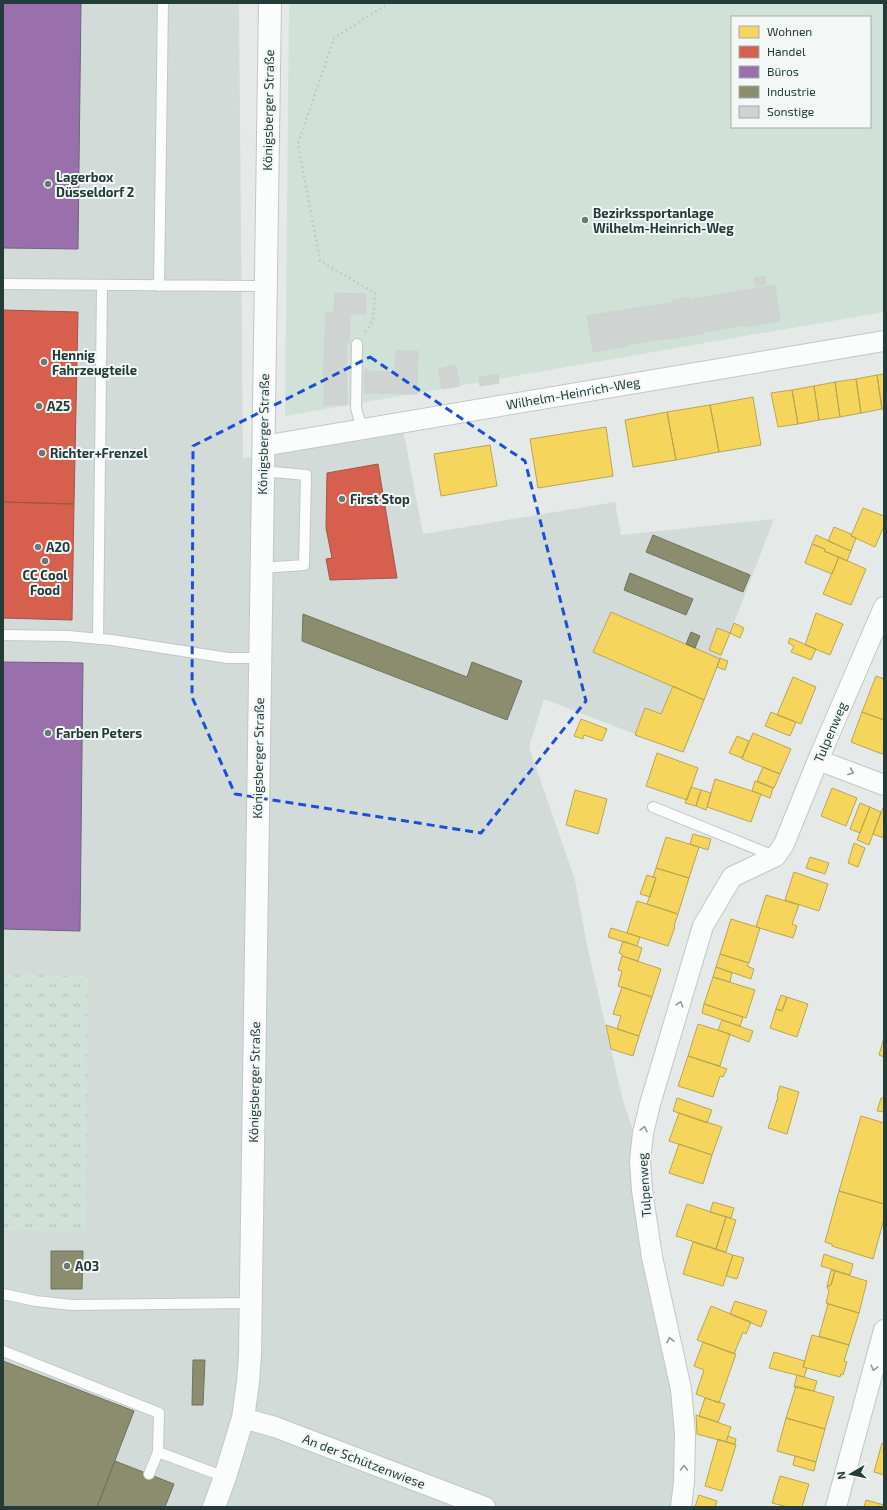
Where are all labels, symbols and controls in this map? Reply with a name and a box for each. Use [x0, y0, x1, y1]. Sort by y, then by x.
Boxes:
legend [731, 16, 871, 128]
text: Wohnen [767, 24, 812, 38]
text: Handel [767, 44, 806, 58]
street label: Königsberger Straße [259, 49, 277, 171]
text: Büros [767, 64, 799, 78]
text: Industrie [767, 84, 816, 98]
text: Sonstige [767, 104, 814, 118]
place label: Lagerbox Düsseldorf 2 [56, 169, 134, 200]
marker: Lagerbox Düsseldorf 2 [43, 179, 53, 189]
place label: Bezirkssportanlage Wilhelm-Heinrich-Weg [593, 205, 734, 236]
marker: Bezirkssportanlage Wilhelm-Heinrich-Weg [580, 215, 590, 225]
place label: Hennig Fahrzeugteile [52, 347, 137, 378]
marker: Hennig Fahrzeugteile [39, 357, 49, 367]
street label: Königsberger Straße [254, 373, 272, 495]
street label: Wilhelm-Heinrich-Weg [505, 373, 641, 413]
place label: A25 [47, 398, 70, 414]
marker: A25 [34, 401, 44, 411]
place label: Richter+Frenzel [50, 445, 148, 461]
marker: Richter+Frenzel [37, 448, 47, 458]
place label: First Stop [350, 491, 410, 507]
marker: First Stop [337, 494, 347, 504]
place label: A20 [46, 539, 70, 555]
marker: A20 [33, 542, 43, 552]
marker: CC Cool Food [40, 556, 50, 566]
place label: CC Cool Food [22, 567, 68, 598]
street label: Königsberger Straße [249, 697, 267, 819]
street label: Tulpenweg [810, 699, 850, 765]
place label: Farben Peters [56, 725, 142, 741]
marker: Farben Peters [43, 728, 53, 738]
one-way arrow [847, 768, 854, 776]
one-way arrow [675, 1000, 684, 1007]
street label: Königsberger Straße [245, 1021, 263, 1143]
one-way arrow [639, 1125, 648, 1132]
street label: Tulpenweg [634, 1152, 654, 1218]
place label: A03 [75, 1258, 99, 1274]
marker: A03 [62, 1261, 72, 1271]
one-way arrow [667, 1336, 675, 1343]
one-way arrow [870, 1364, 879, 1371]
street label: An der Schützenwiese [300, 1430, 428, 1492]
north arrow [831, 1454, 871, 1494]
one-way arrow [680, 1465, 689, 1471]
text: N [834, 1471, 848, 1481]

